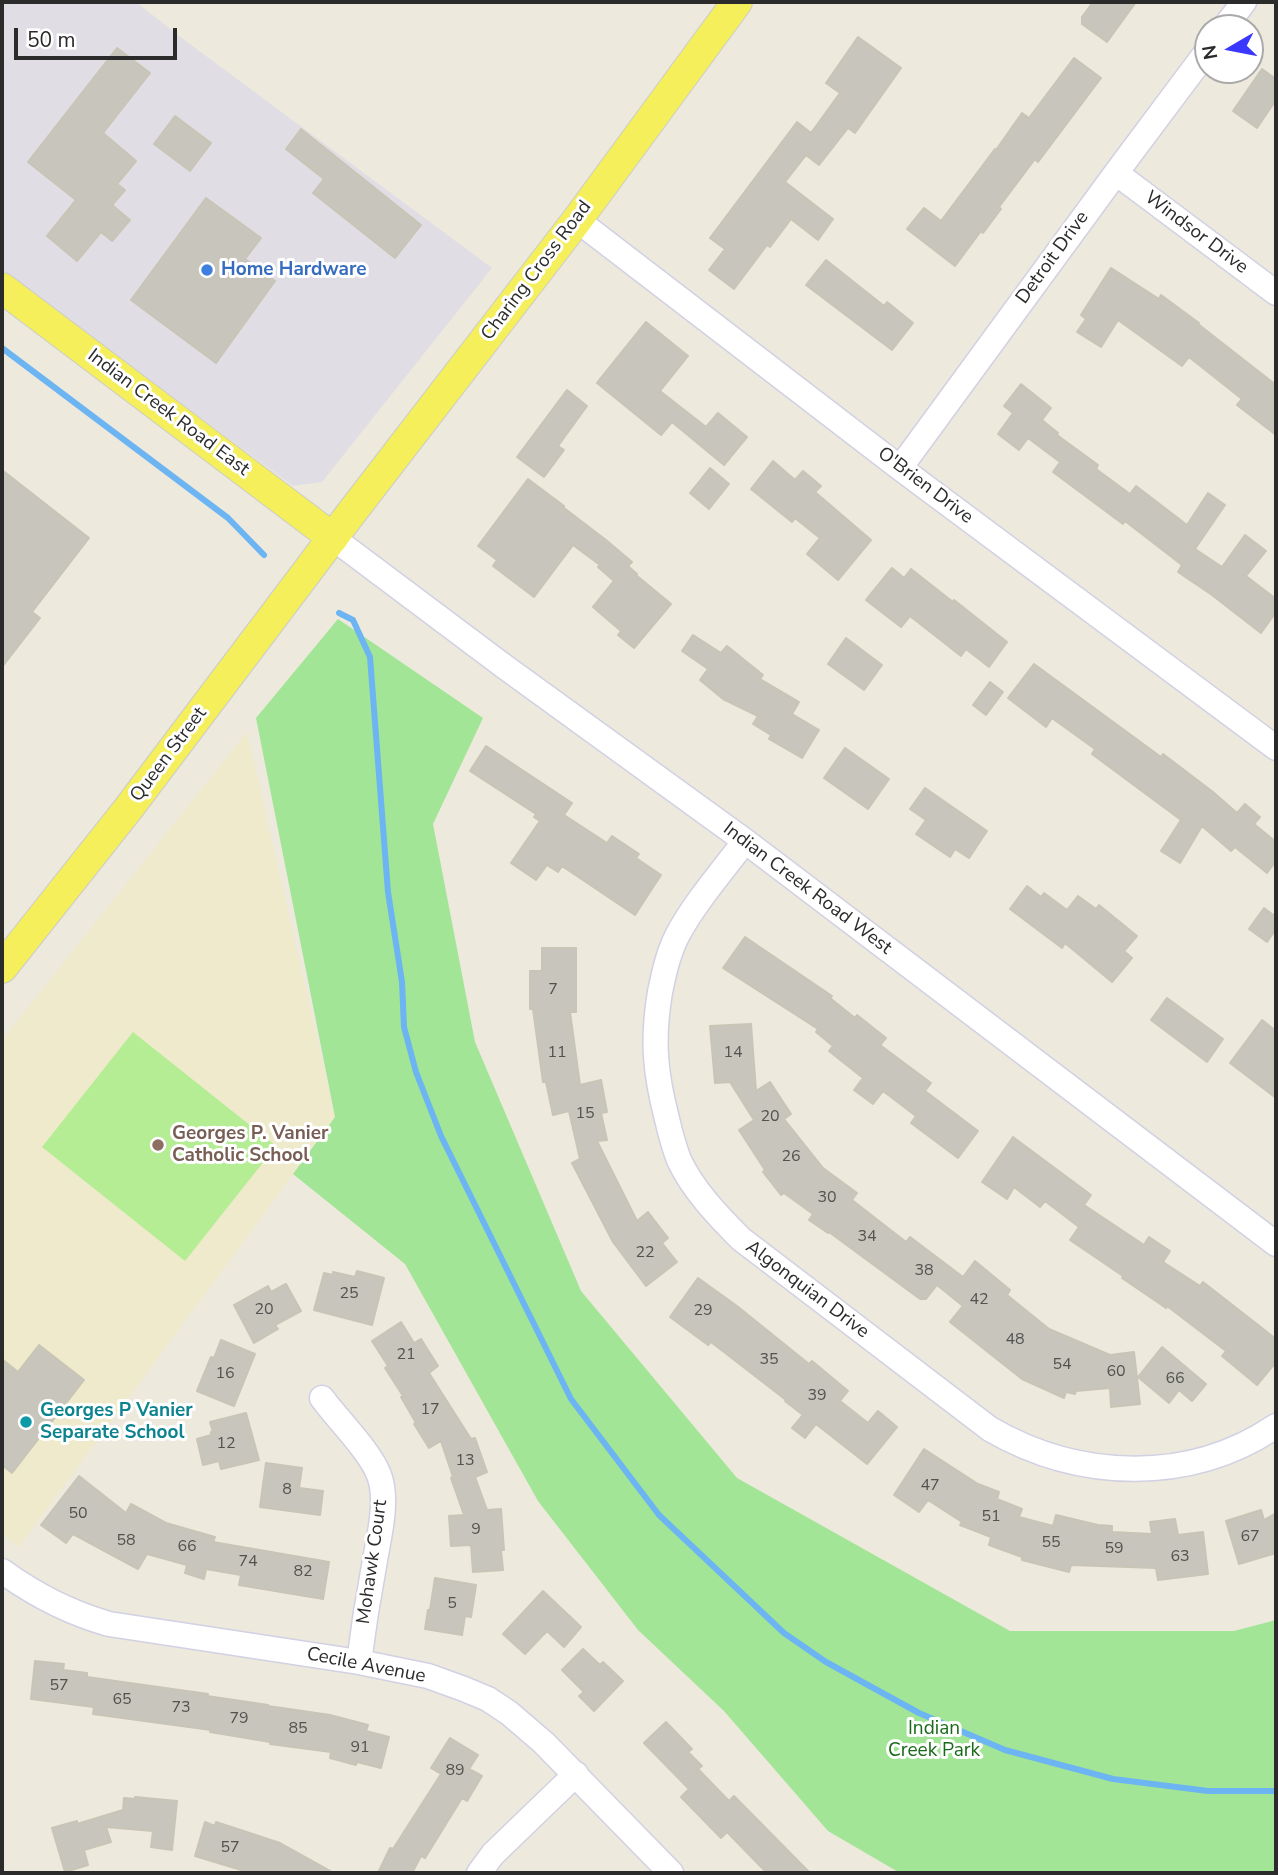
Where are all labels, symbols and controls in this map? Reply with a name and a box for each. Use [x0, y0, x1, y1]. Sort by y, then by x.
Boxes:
scale bar [18, 14, 180, 58]
north arrow [1194, 14, 1264, 84]
text: 50 m [27, 26, 76, 54]
text: N [1196, 43, 1224, 62]
street label: Windsor Drive [1140, 187, 1252, 279]
street label: Charing Cross Road [477, 197, 597, 345]
street label: Detroit Drive [1012, 207, 1094, 309]
place label: Home Hardware [221, 259, 367, 281]
marker: Home Hardware [199, 262, 215, 278]
street label: Indian Creek Road East [83, 345, 253, 481]
street label: O'Brien Drive [873, 443, 977, 529]
street label: Queen Street [126, 703, 212, 807]
street label: Indian Creek Road West [718, 818, 896, 960]
house number: 7 [548, 980, 558, 1000]
house number: 11 [547, 1043, 567, 1063]
house number: 14 [723, 1043, 743, 1063]
house number: 15 [575, 1104, 595, 1124]
house number: 20 [760, 1107, 780, 1127]
place label: Georges P. Vanier Catholic School [172, 1123, 328, 1167]
marker: Georges P. Vanier Catholic School [150, 1137, 166, 1153]
house number: 26 [781, 1147, 801, 1167]
house number: 30 [817, 1188, 837, 1208]
house number: 34 [857, 1227, 877, 1247]
street label: Algonquian Drive [741, 1236, 873, 1344]
house number: 22 [635, 1243, 655, 1263]
house number: 38 [914, 1261, 934, 1281]
house number: 25 [339, 1284, 359, 1304]
house number: 42 [969, 1290, 989, 1310]
house number: 20 [254, 1300, 274, 1320]
house number: 29 [693, 1301, 713, 1321]
house number: 48 [1005, 1330, 1025, 1350]
house number: 21 [396, 1345, 416, 1365]
house number: 35 [759, 1350, 779, 1370]
house number: 54 [1052, 1355, 1072, 1375]
house number: 60 [1106, 1362, 1126, 1382]
house number: 16 [215, 1364, 235, 1384]
house number: 66 [1165, 1369, 1185, 1389]
house number: 39 [807, 1386, 827, 1406]
place label: Georges P Vanier Separate School [40, 1400, 193, 1444]
house number: 17 [420, 1400, 440, 1420]
marker: Georges P Vanier Separate School [18, 1414, 34, 1430]
house number: 12 [216, 1434, 236, 1454]
house number: 13 [455, 1451, 475, 1471]
house number: 47 [920, 1476, 940, 1496]
house number: 8 [282, 1480, 292, 1500]
street label: Mohawk Court [353, 1498, 393, 1626]
house number: 50 [68, 1504, 88, 1524]
house number: 51 [981, 1507, 1001, 1527]
house number: 9 [471, 1520, 481, 1540]
house number: 67 [1240, 1527, 1260, 1547]
house number: 58 [116, 1531, 136, 1551]
house number: 55 [1041, 1533, 1061, 1553]
house number: 66 [177, 1537, 197, 1557]
house number: 59 [1104, 1539, 1124, 1559]
house number: 63 [1170, 1547, 1190, 1567]
house number: 74 [238, 1552, 258, 1572]
house number: 82 [293, 1562, 313, 1582]
house number: 5 [447, 1594, 457, 1614]
street label: Cecile Avenue [305, 1643, 427, 1689]
house number: 57 [49, 1676, 69, 1696]
house number: 65 [112, 1690, 132, 1710]
house number: 73 [171, 1698, 191, 1718]
house number: 79 [229, 1709, 249, 1729]
park label: Indian Creek Park [888, 1718, 980, 1762]
house number: 85 [288, 1719, 308, 1739]
house number: 91 [350, 1738, 370, 1758]
house number: 89 [445, 1761, 465, 1781]
house number: 57 [220, 1838, 240, 1858]

